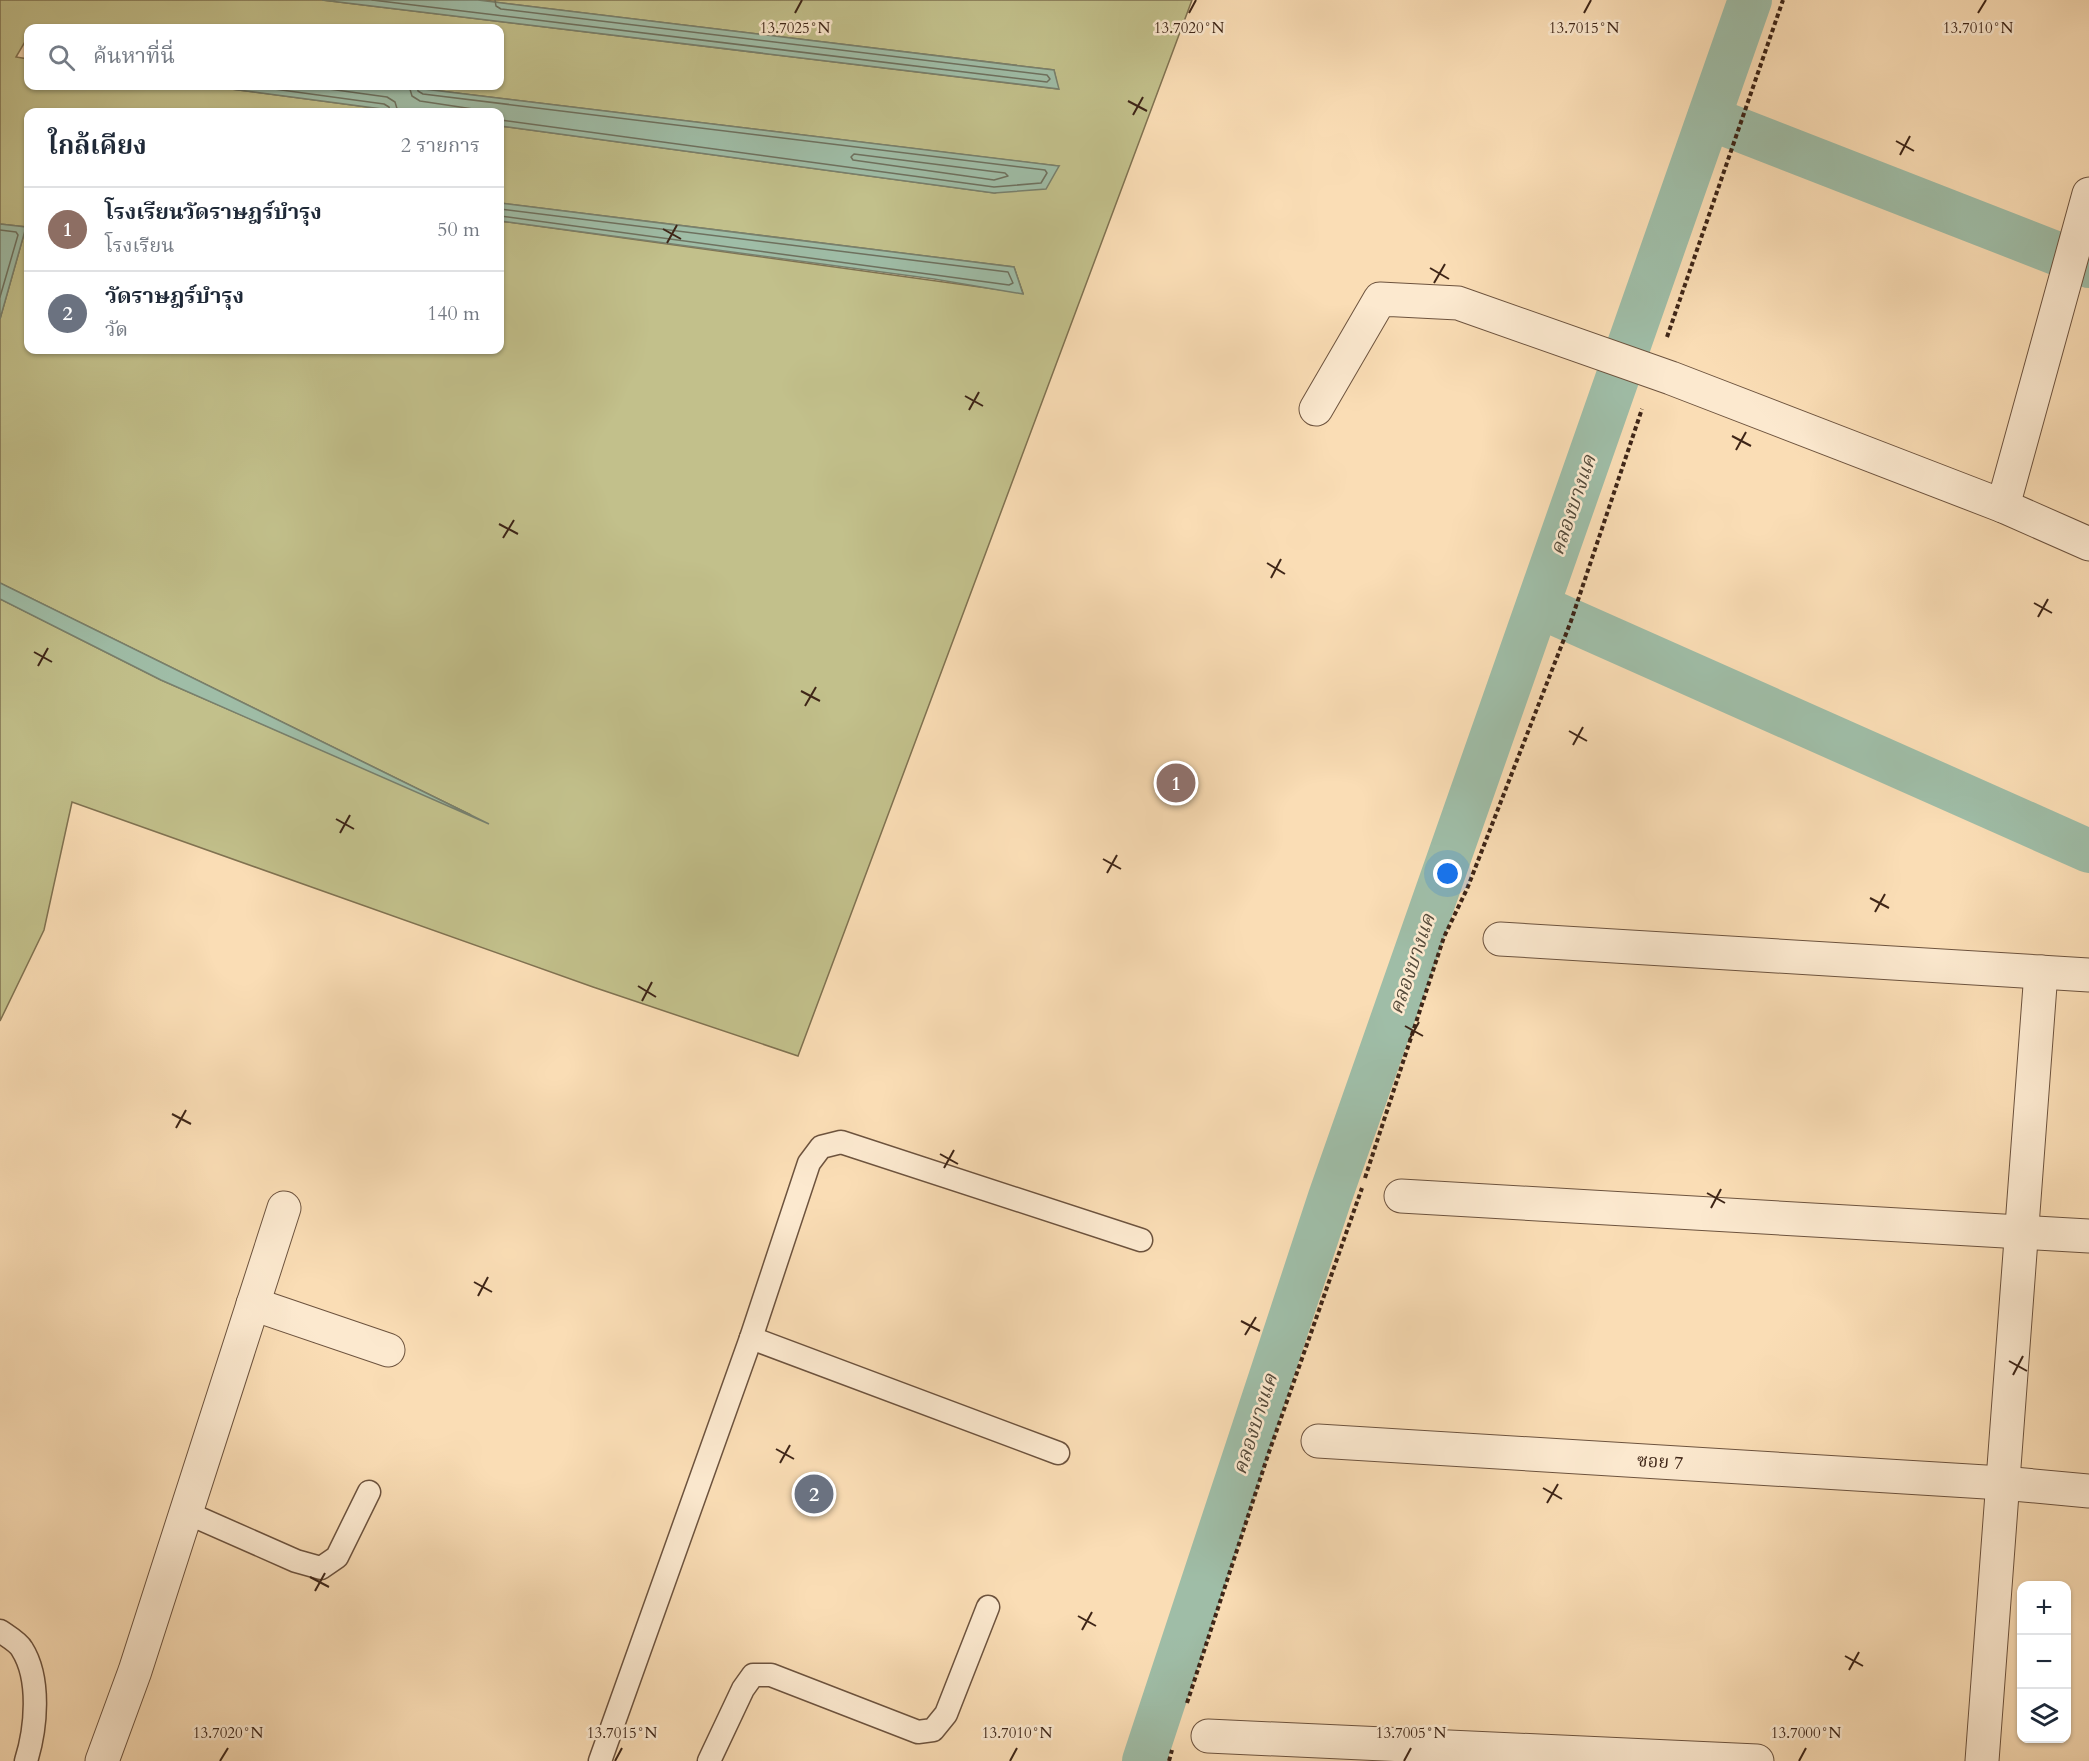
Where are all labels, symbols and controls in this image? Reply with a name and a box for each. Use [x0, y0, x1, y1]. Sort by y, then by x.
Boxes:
text: 13.7025°N [760, 18, 830, 38]
text: 13.7020°N [1154, 18, 1224, 38]
text: 13.7015°N [1549, 18, 1619, 38]
text: 13.7010°N [1943, 18, 2013, 38]
search box [24, 24, 504, 90]
icon: search [45, 41, 78, 74]
text: ค้นหาที่นี่ [93, 41, 175, 71]
text: ใกล้เคียง [48, 128, 147, 163]
text: 2 รายการ [401, 132, 480, 159]
text: โรงเรียนวัดราษฎร์บำรุง [105, 197, 322, 227]
text: 1 [62, 216, 73, 243]
text: 50 m [437, 216, 480, 243]
text: โรงเรียน [105, 232, 174, 259]
text: วัดราษฎร์บำรุง [105, 281, 244, 311]
text: 2 [62, 300, 73, 327]
text: 140 m [427, 300, 480, 327]
text: วัด [105, 316, 128, 343]
water label: คลองบางแค [1543, 450, 1603, 559]
pin: 1 [1156, 760, 1196, 806]
your location [1433, 859, 1462, 888]
water label: คลองบางแค [1382, 909, 1442, 1018]
water label: คลองบางแค [1226, 1369, 1284, 1478]
street label: ซอย 7 [1636, 1448, 1684, 1476]
pin: 2 [794, 1472, 834, 1516]
map controls [2017, 1581, 2071, 1743]
button: + [2017, 1581, 2071, 1635]
button: − [2017, 1635, 2071, 1689]
button: layers [2017, 1689, 2071, 1743]
text: 13.7020°N [193, 1723, 263, 1743]
text: 13.7015°N [587, 1723, 657, 1743]
text: 13.7010°N [982, 1723, 1052, 1743]
text: 13.7005°N [1376, 1723, 1446, 1743]
text: 13.7000°N [1771, 1723, 1841, 1743]

